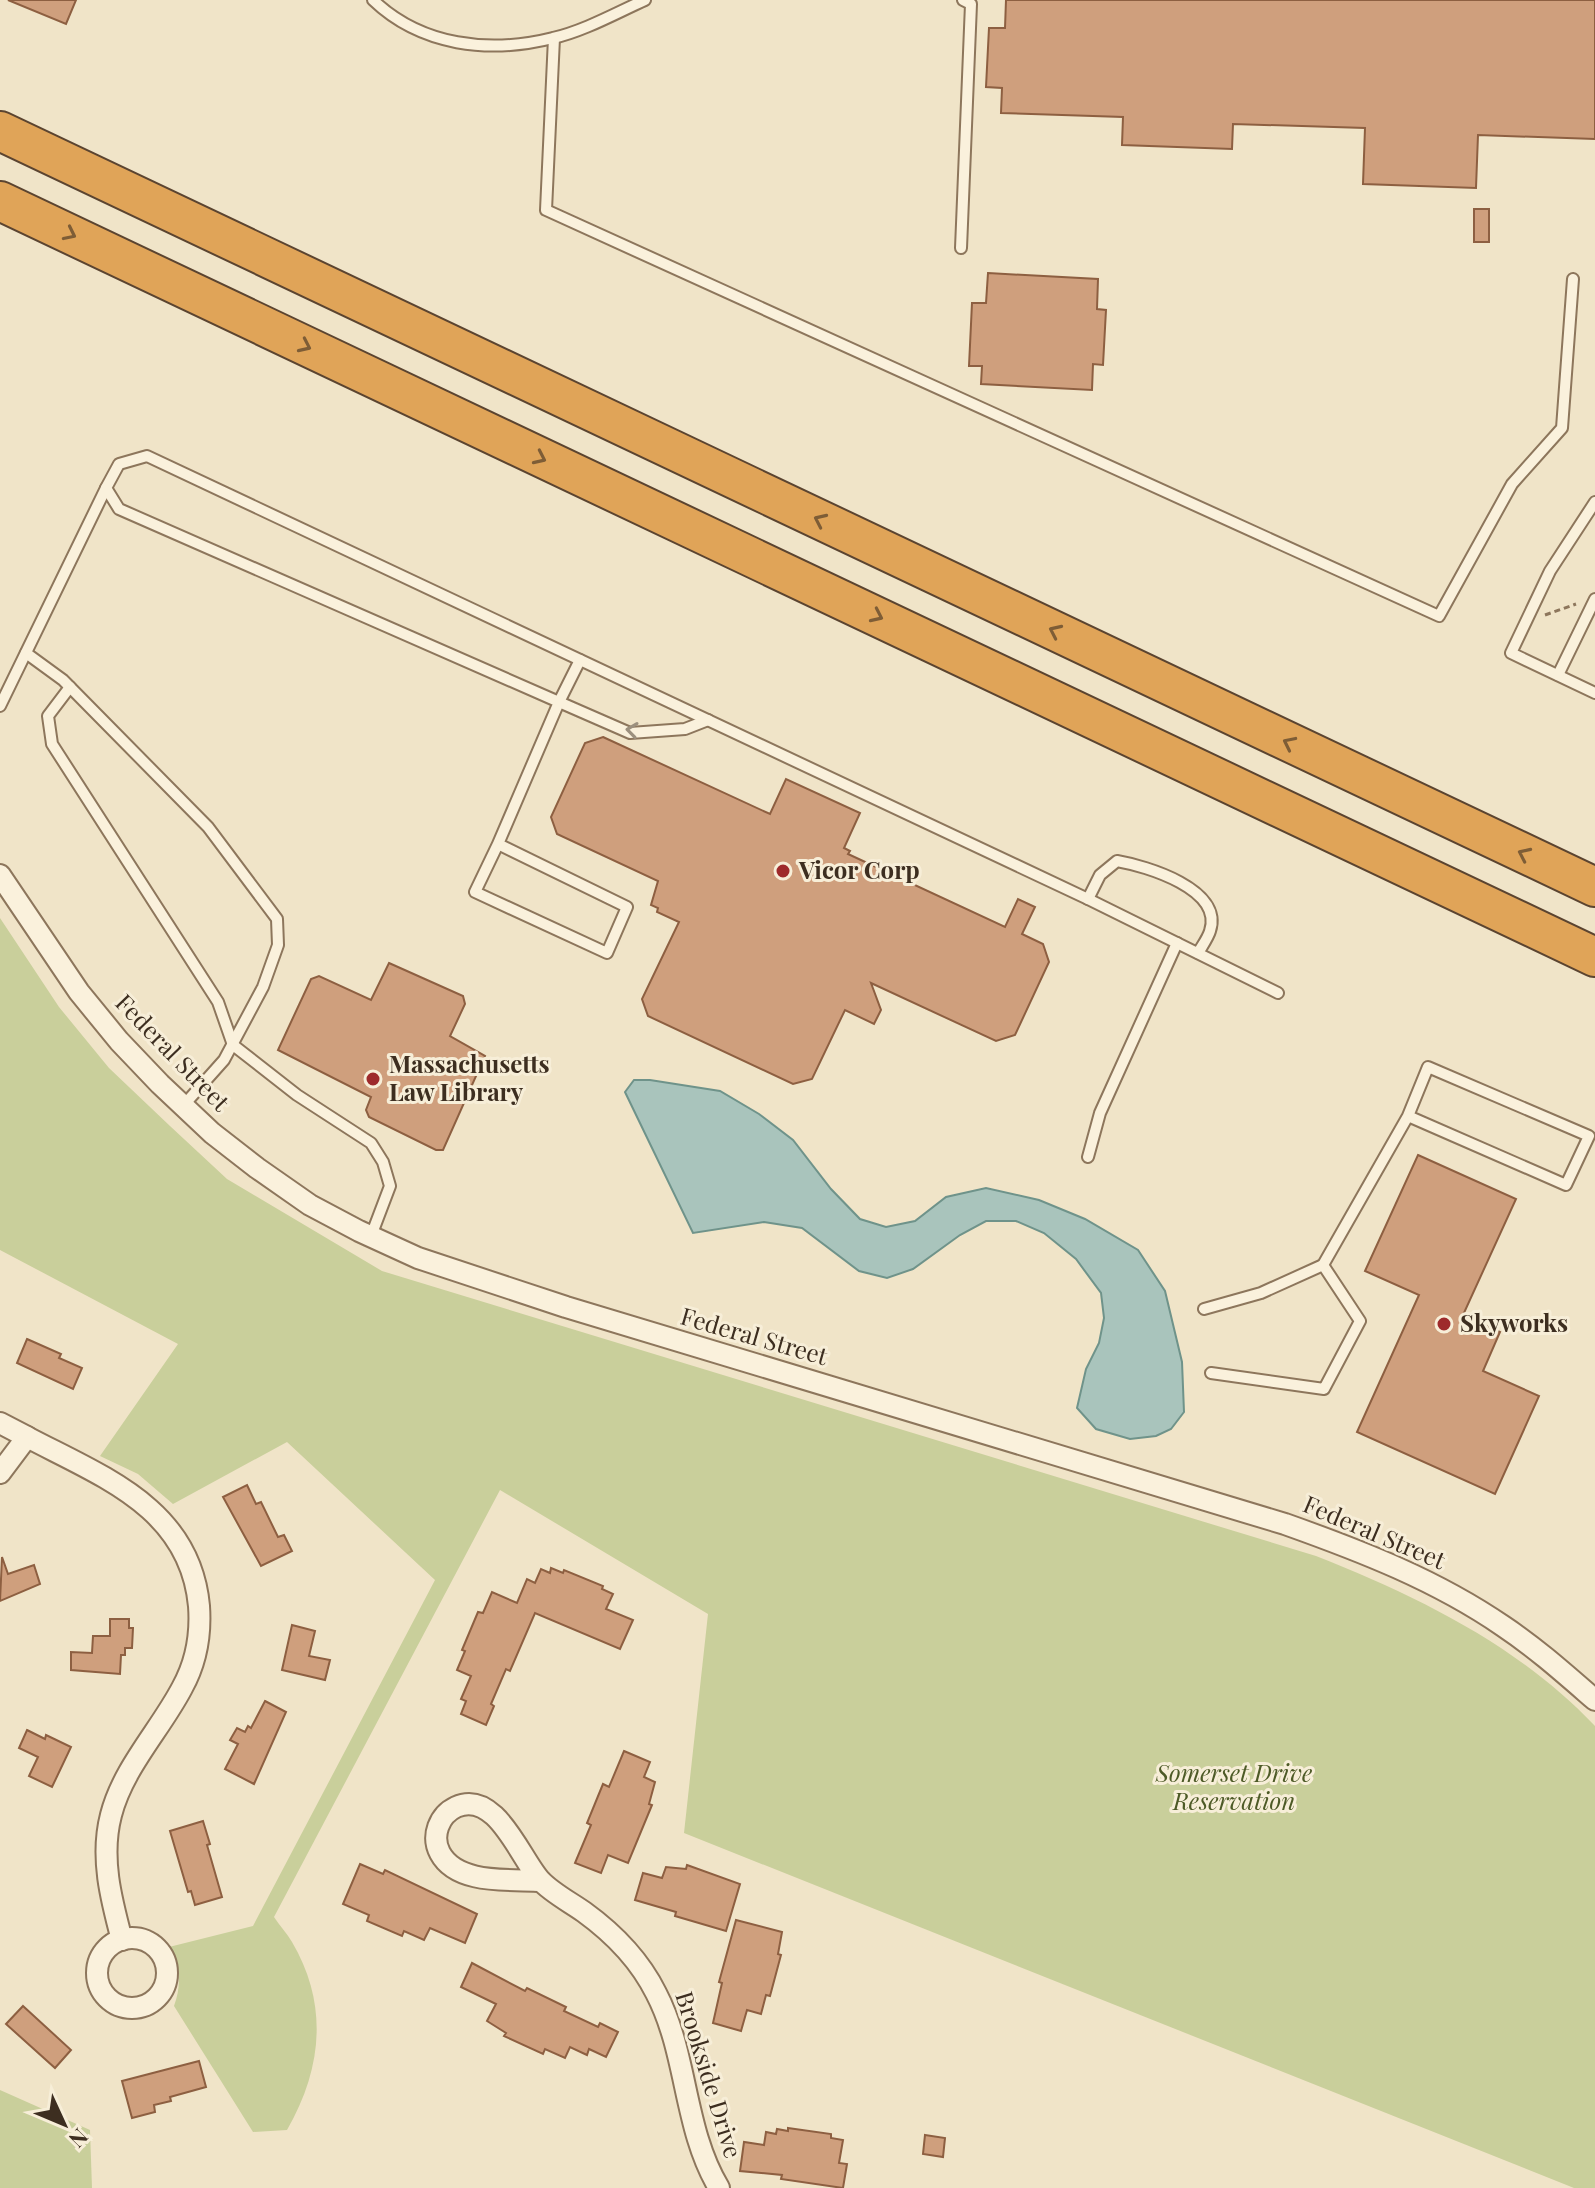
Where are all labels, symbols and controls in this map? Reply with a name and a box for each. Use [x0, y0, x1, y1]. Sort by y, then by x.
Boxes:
one-way arrow [62, 224, 77, 240]
one-way arrow [297, 336, 311, 352]
one-way arrow [532, 448, 546, 464]
one-way arrow [813, 514, 828, 530]
one-way arrow [868, 606, 883, 622]
one-way arrow [1048, 625, 1063, 641]
one-way arrow [626, 722, 639, 739]
one-way arrow [1283, 737, 1298, 753]
one-way arrow [1518, 848, 1533, 864]
place label: Vicor Corp [798, 853, 920, 885]
marker: Vicor Corp [774, 862, 792, 880]
street label: Federal Street [109, 986, 238, 1117]
place label: Massachusetts Law Library [389, 1047, 550, 1107]
marker: Massachusetts Law Library [364, 1070, 382, 1088]
street label: Federal Street [677, 1299, 832, 1371]
place label: Skyworks [1460, 1306, 1568, 1338]
marker: Skyworks [1435, 1315, 1453, 1333]
street label: Federal Street [1299, 1487, 1451, 1576]
park label: Somerset Drive Reservation [1155, 1756, 1312, 1816]
street label: Brookside Drive [669, 1987, 750, 2162]
north arrow [24, 2084, 104, 2164]
text: N [63, 2122, 95, 2155]

